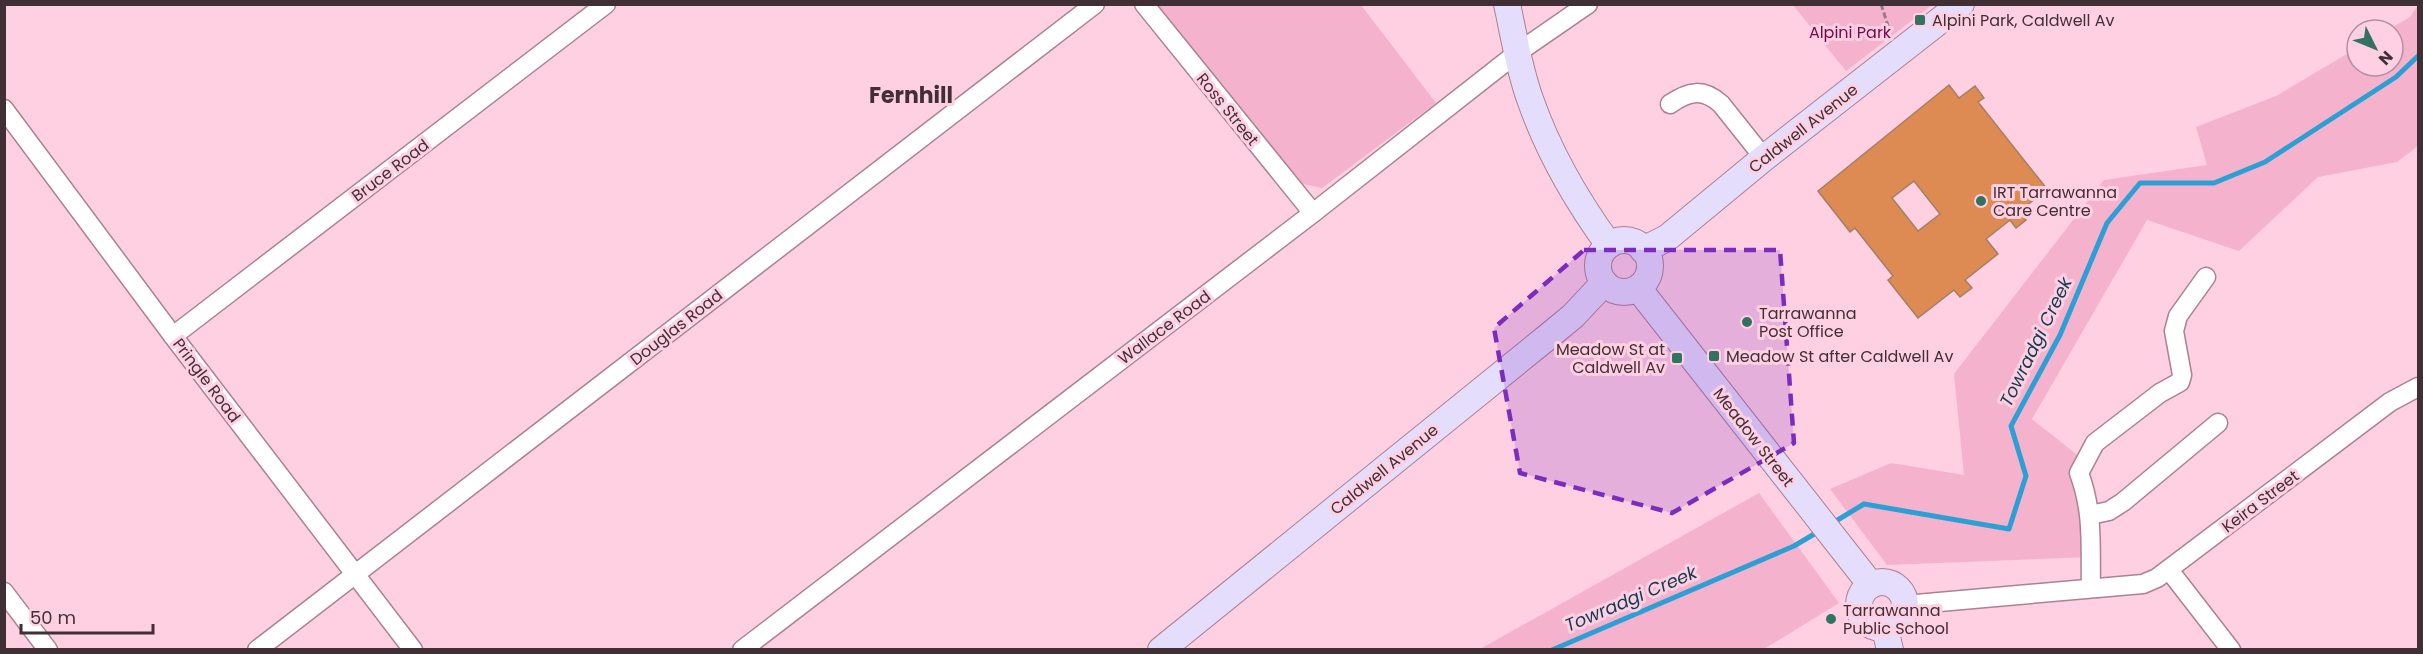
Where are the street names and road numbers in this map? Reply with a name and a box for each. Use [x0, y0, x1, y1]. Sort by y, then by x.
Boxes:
street label: Ross Street [1191, 68, 1264, 151]
street label: Caldwell Avenue [1744, 78, 1863, 178]
street label: Bruce Road [347, 134, 434, 207]
street label: Douglas Road [625, 284, 727, 371]
street label: Wallace Road [1113, 285, 1215, 370]
street label: Pringle Road [167, 333, 246, 427]
street label: Meadow Street [1708, 383, 1800, 492]
street label: Caldwell Avenue [1325, 418, 1443, 520]
street label: Keira Street [2217, 465, 2304, 538]

